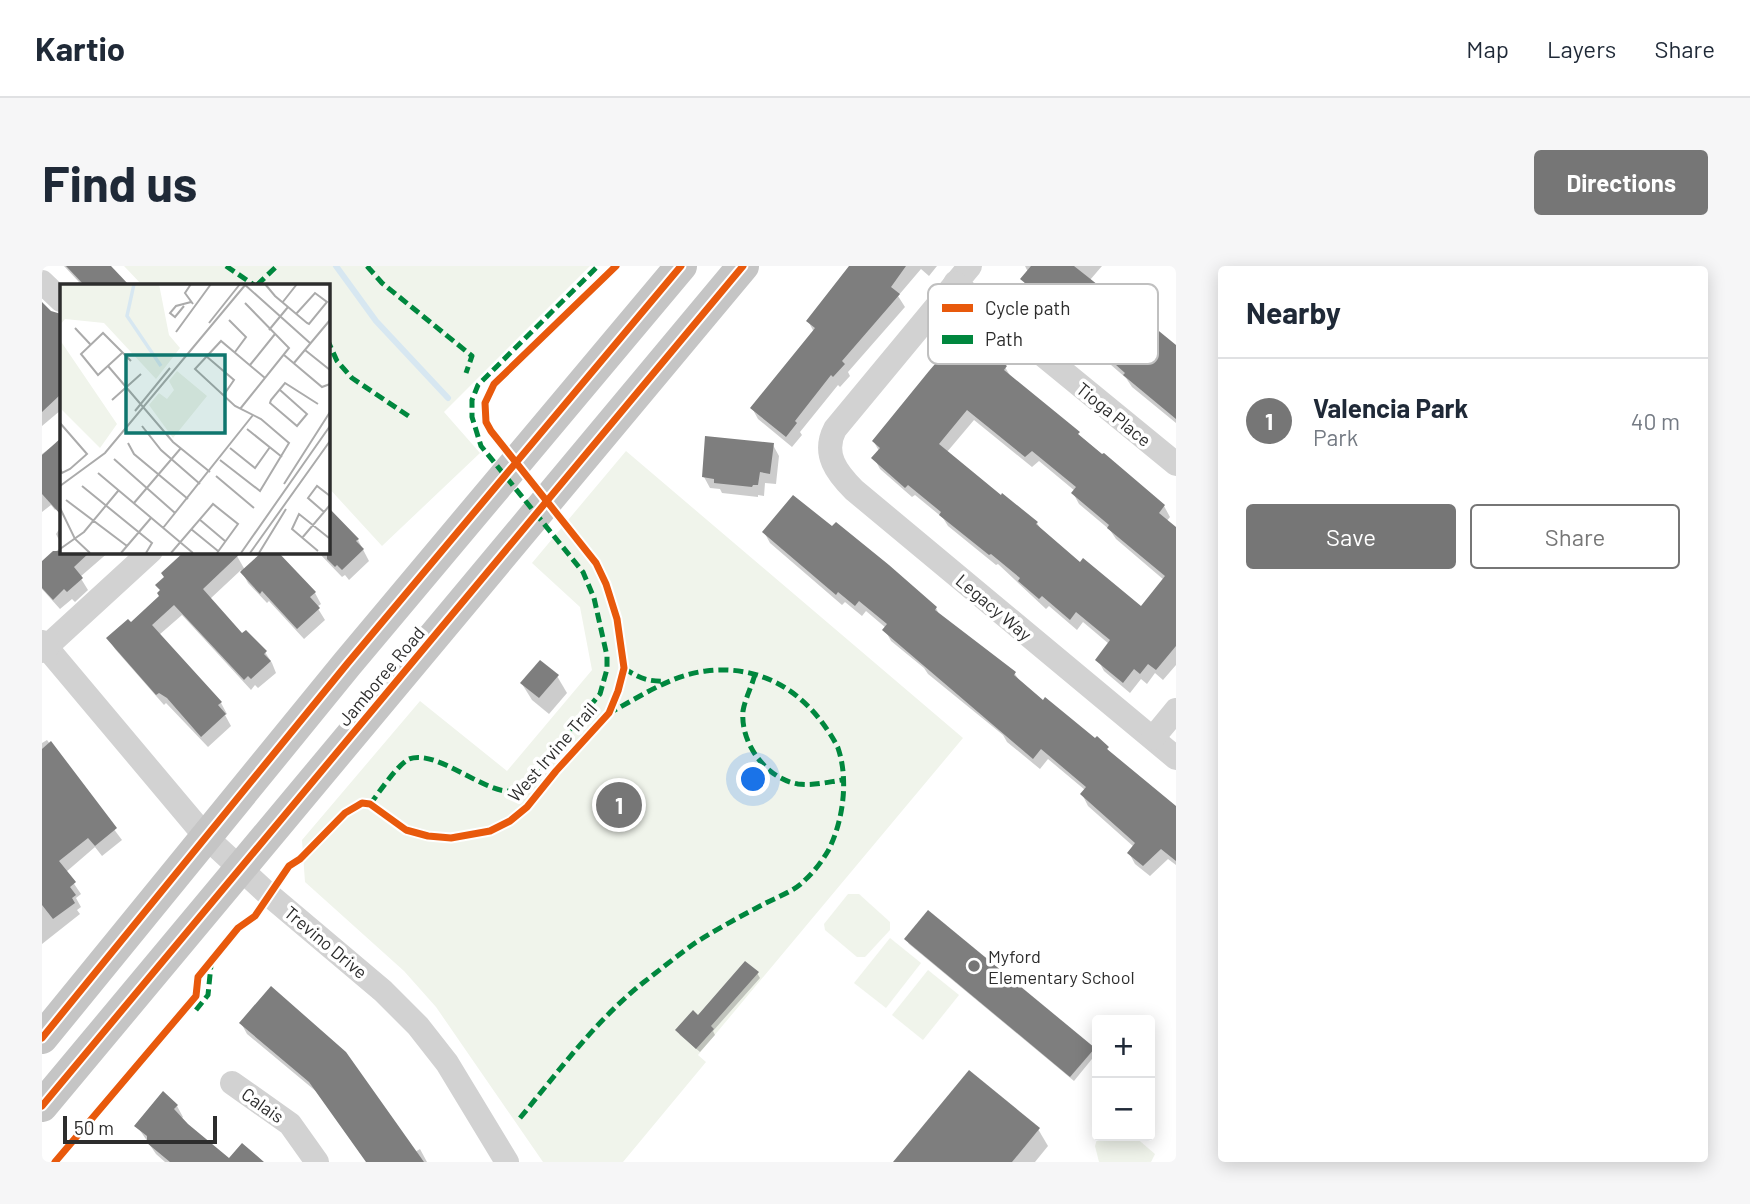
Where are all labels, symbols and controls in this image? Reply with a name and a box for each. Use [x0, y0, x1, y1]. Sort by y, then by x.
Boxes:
text: Kartio [35, 28, 125, 68]
text: Map [1466, 34, 1509, 63]
text: Layers [1547, 34, 1616, 63]
text: Share [1654, 34, 1715, 63]
button: Directions [1534, 150, 1708, 215]
text: Find us [42, 153, 197, 212]
inset map [60, 284, 329, 553]
legend [928, 284, 1158, 364]
text: Nearby [1246, 294, 1341, 330]
text: Cycle path [985, 296, 1070, 319]
text: Path [985, 327, 1023, 350]
street label: Tioga Place [1072, 377, 1156, 451]
text: Valencia Park [1313, 392, 1468, 423]
text: 1 [1265, 407, 1273, 435]
text: 40 m [1631, 407, 1680, 435]
text: Park [1313, 423, 1358, 451]
button: Save [1246, 504, 1456, 569]
button: Share [1470, 504, 1680, 569]
street label: Legacy Way [952, 569, 1036, 645]
street label: Jamboree Road [333, 622, 429, 730]
street label: West Irvine Trail [503, 698, 601, 806]
your location [736, 762, 770, 796]
pin: 1 [596, 779, 642, 831]
street label: Trevino Drive [280, 901, 372, 983]
place label: Myford Elementary School [988, 945, 1135, 988]
marker: Myford Elementary School [966, 958, 982, 974]
map controls [1092, 1015, 1155, 1141]
button: + [1092, 1015, 1155, 1078]
button: − [1092, 1078, 1155, 1141]
street label: Calais [238, 1083, 288, 1127]
scale bar [63, 1113, 217, 1145]
text: 50 m [74, 1116, 114, 1139]

